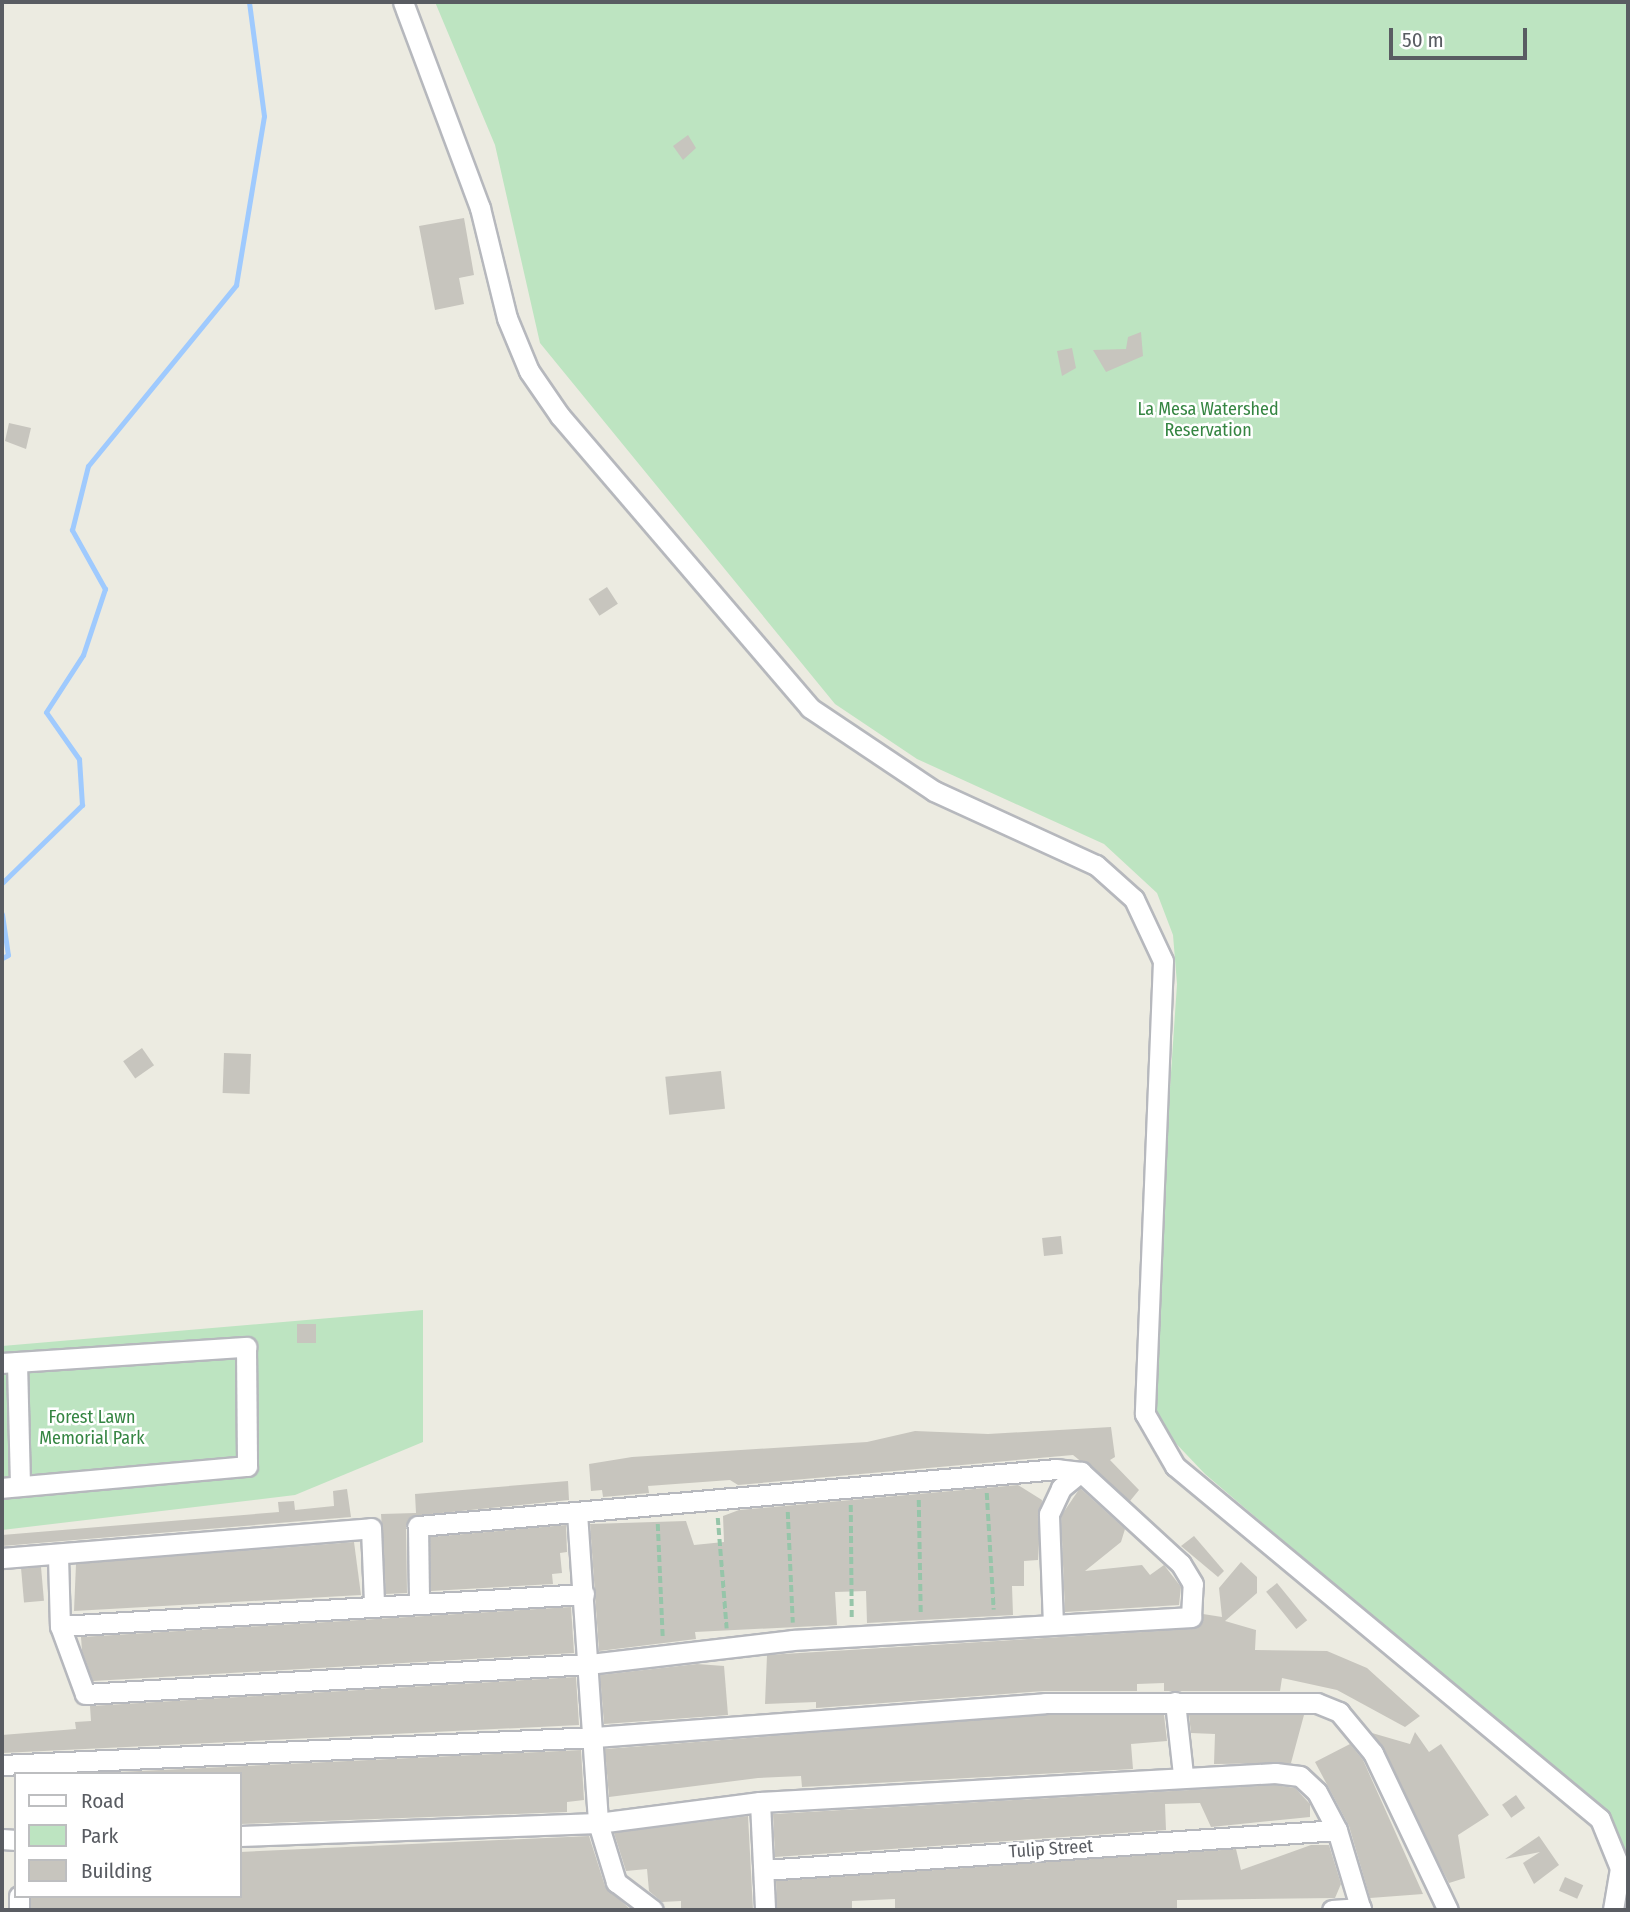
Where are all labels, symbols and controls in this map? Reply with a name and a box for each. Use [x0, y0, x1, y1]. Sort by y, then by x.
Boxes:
scale bar [1392, 14, 1530, 58]
text: 50 m [1402, 27, 1444, 53]
park label: La Mesa Watershed Reservation [1137, 399, 1279, 442]
park label: Forest Lawn Memorial Park [39, 1407, 145, 1450]
legend [14, 1772, 242, 1898]
text: Road [81, 1788, 125, 1814]
text: Park [81, 1823, 118, 1849]
street label: Tulip Street [1008, 1835, 1094, 1863]
text: Building [81, 1858, 152, 1884]

